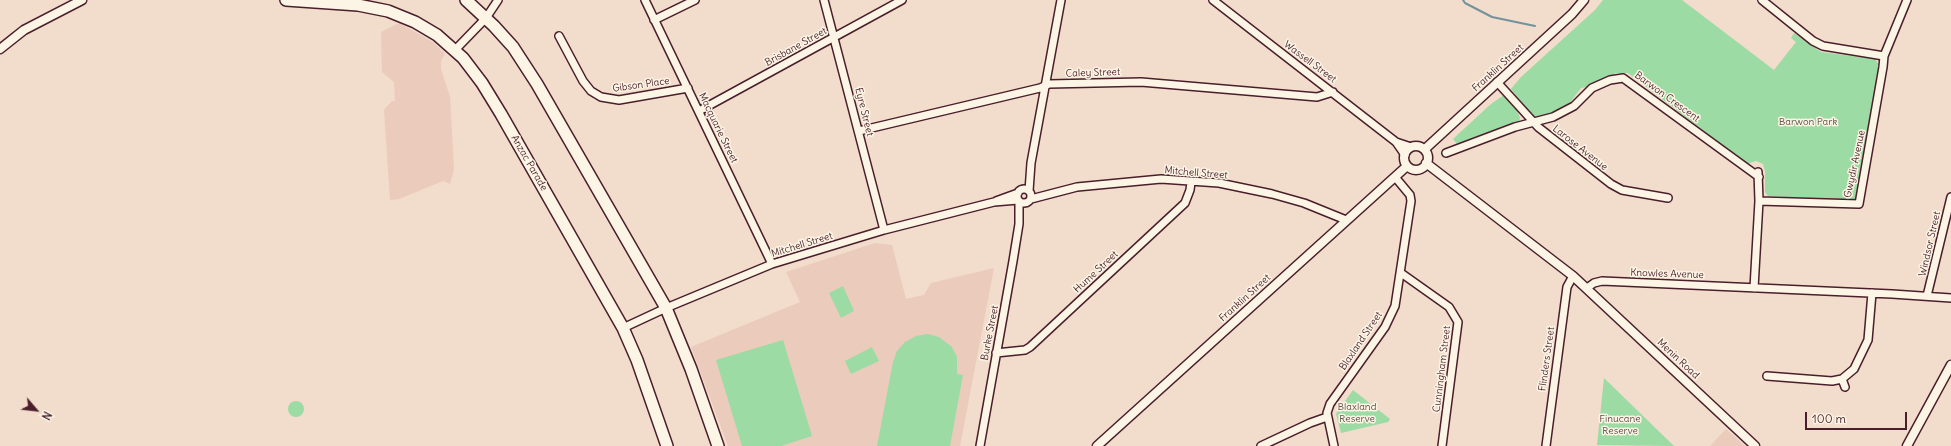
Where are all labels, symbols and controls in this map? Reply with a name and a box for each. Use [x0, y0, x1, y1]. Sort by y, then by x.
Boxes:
street label: Brisbane Street [763, 25, 829, 69]
street label: Wassell Street [1281, 38, 1339, 86]
street label: Franklin Street [1470, 42, 1526, 94]
street label: Caley Street [1066, 66, 1120, 80]
street label: Barwon Crescent [1632, 69, 1702, 125]
street label: Gibson Place [612, 75, 670, 95]
street label: Eyre Street [852, 86, 876, 138]
street label: Macquarie Street [696, 91, 740, 165]
park label: Barwon Park [1779, 116, 1837, 128]
street label: Larose Avenue [1550, 123, 1610, 173]
street label: Gwydir Avenue [1842, 129, 1868, 199]
street label: Anzac Parade [508, 133, 550, 193]
street label: Mitchell Street [1164, 164, 1228, 182]
street label: Windsor Street [1917, 210, 1943, 278]
street label: Mitchell Street [770, 230, 834, 260]
street label: Hume Street [1071, 248, 1121, 296]
street label: Knowles Avenue [1630, 267, 1704, 281]
street label: Franklin Street [1217, 272, 1273, 324]
street label: Burke Street [979, 304, 1001, 362]
street label: Blaxland Street [1337, 309, 1385, 373]
street label: Cunningham Street [1431, 325, 1453, 413]
street label: Flinders Street [1537, 326, 1557, 392]
street label: Menin Road [1654, 337, 1702, 381]
north arrow [16, 390, 56, 430]
park label: Blaxland Reserve [1337, 401, 1377, 424]
scale bar [1807, 404, 1909, 430]
text: N [39, 409, 55, 422]
text: 100 m [1812, 411, 1846, 426]
park label: Finucane Reserve [1599, 413, 1641, 436]

